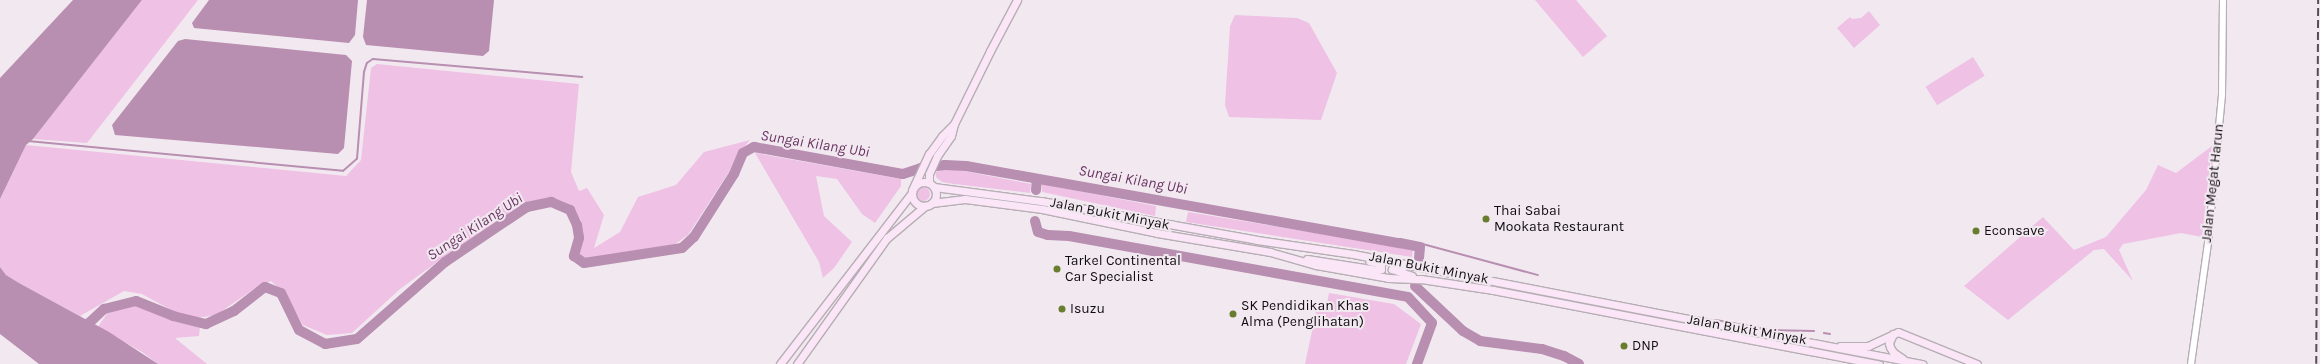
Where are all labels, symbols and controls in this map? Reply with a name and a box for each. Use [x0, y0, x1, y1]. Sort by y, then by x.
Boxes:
street label: Jalan Megat Harun [2198, 123, 2228, 243]
water label: Sungai Kilang Ubi [759, 126, 871, 162]
water label: Sungai Kilang Ubi [1077, 162, 1189, 198]
water label: Sungai Kilang Ubi [424, 189, 526, 265]
street label: Jalan Bukit Minyak [1049, 194, 1171, 234]
place label: Thai Sabai Mookata Restaurant [1494, 203, 1624, 236]
marker: Thai Sabai Mookata Restaurant [1481, 214, 1491, 224]
place label: Econsave [1984, 223, 2044, 239]
marker: Econsave [1971, 226, 1981, 236]
street label: Jalan Bukit Minyak [1368, 248, 1490, 288]
place label: Tarkel Continental Car Specialist [1065, 253, 1181, 286]
marker: Tarkel Continental Car Specialist [1052, 264, 1062, 274]
place label: SK Pendidikan Khas Alma (Penglihatan) [1241, 298, 1369, 330]
place label: Isuzu [1070, 301, 1105, 317]
marker: Isuzu [1057, 304, 1067, 314]
marker: SK Pendidikan Khas Alma (Penglihatan) [1228, 309, 1238, 319]
street label: Jalan Bukit Minyak [1686, 311, 1808, 349]
place label: DNP [1632, 338, 1659, 354]
marker: DNP [1619, 341, 1629, 351]

